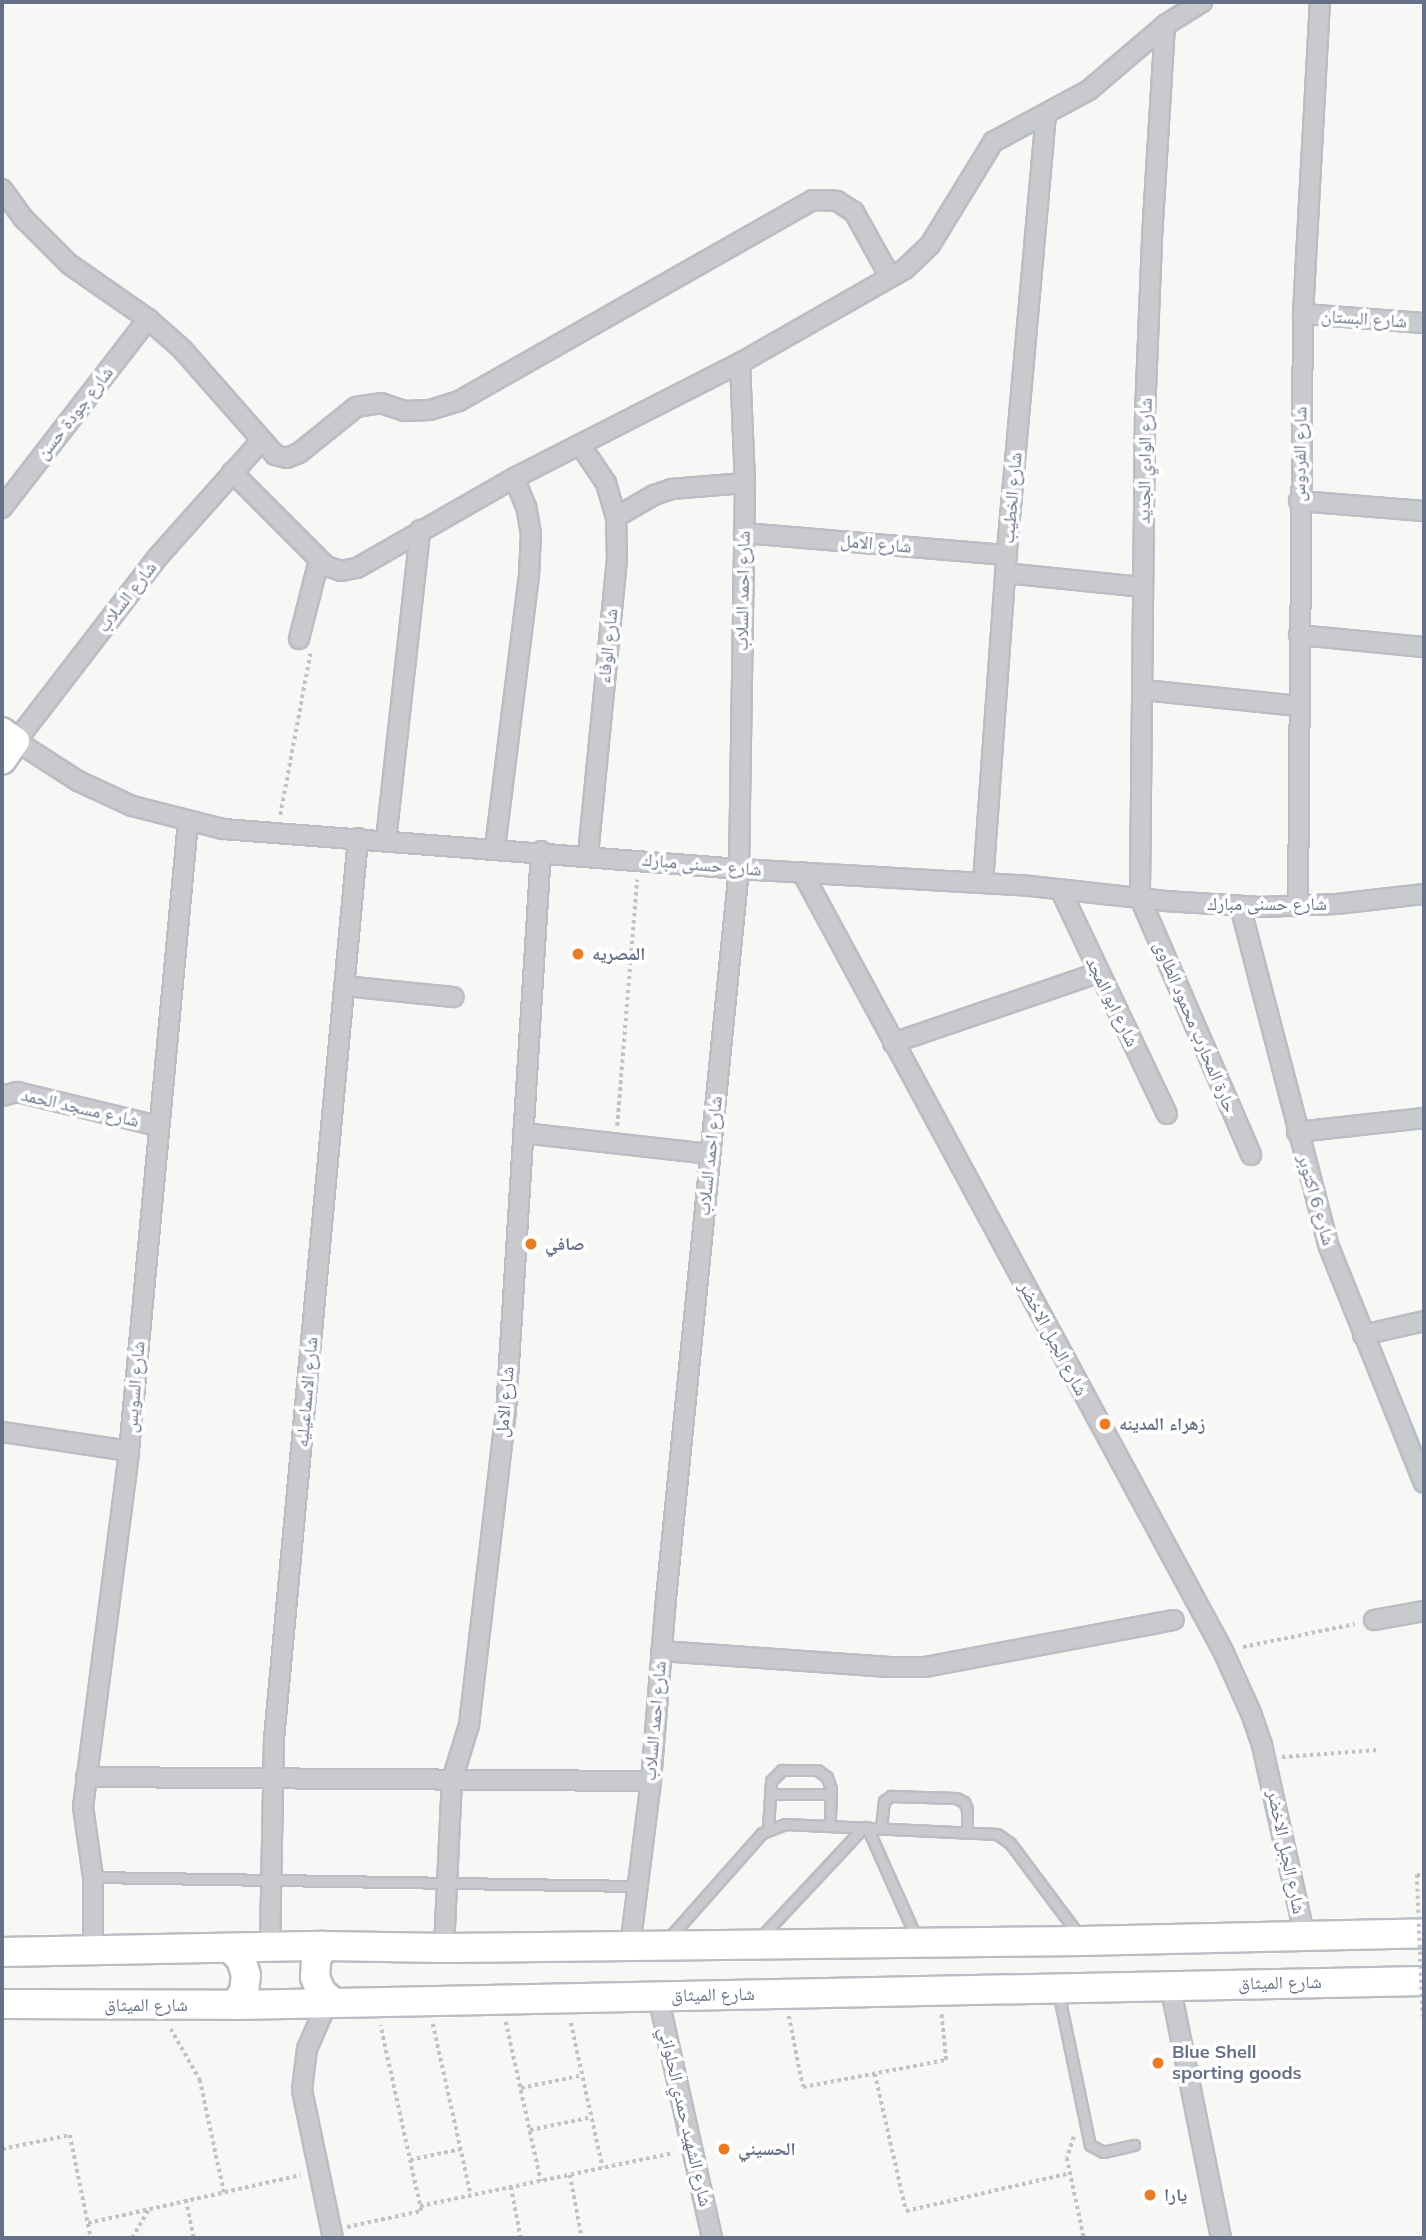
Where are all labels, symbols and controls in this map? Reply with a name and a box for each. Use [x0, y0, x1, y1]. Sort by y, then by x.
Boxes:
street label: شارع البستان [1320, 305, 1408, 333]
street label: شارع جودة حسن [32, 362, 118, 464]
street label: شارع الوادي الجديد [1133, 398, 1157, 524]
street label: شارع الفردوس [1288, 406, 1312, 502]
street label: شارع الخطيب [997, 451, 1027, 545]
street label: شارع الامل [840, 530, 912, 558]
street label: شارع احمد السلاب [731, 531, 755, 651]
street label: شارع السلاب [93, 557, 161, 637]
street label: شارع الوفاء [593, 607, 623, 685]
street label: شارع حسنى مبارك [641, 849, 763, 881]
street label: شارع حسنى مبارك [1207, 893, 1327, 915]
street label: حارة المحارب محمود الطاوى [1149, 938, 1241, 1116]
place label: المصريه [592, 943, 645, 965]
marker: المصريه [570, 946, 586, 962]
street label: شارع ابو المجد [1081, 954, 1143, 1050]
street label: شارع مسجد الحمد [19, 1084, 141, 1132]
street label: شارع احمد السلاب [693, 1095, 727, 1217]
street label: شارع 6 اكتوبر [1293, 1152, 1339, 1248]
place label: صافي [545, 1233, 585, 1255]
marker: صافي [523, 1236, 539, 1252]
street label: شارع الجبل الاخضر [1014, 1278, 1092, 1400]
street label: شارع الاسماعيليه [291, 1336, 323, 1448]
street label: شارع السويس [120, 1340, 150, 1434]
street label: شارع الامل [491, 1366, 519, 1438]
place label: زهراء المدينه [1119, 1413, 1205, 1435]
marker: زهراء المدينه [1097, 1416, 1113, 1432]
street label: شارع احمد السلاب [639, 1660, 671, 1782]
street label: شارع الجبل الاخضر [1262, 1788, 1310, 1916]
street label: شارع الميثاق [1238, 1971, 1322, 1995]
street label: شارع الميثاق [671, 1983, 755, 2007]
street label: شارع الميثاق [104, 1994, 188, 2016]
street label: شارع الشهيد حمدي الحلواني [654, 2025, 716, 2209]
place label: Blue Shell sporting goods [1172, 2042, 1302, 2084]
marker: Blue Shell sporting goods [1150, 2055, 1166, 2071]
place label: الحسيني [738, 2138, 796, 2160]
marker: الحسيني [716, 2141, 732, 2157]
place label: يارا [1164, 2184, 1187, 2206]
marker: يارا [1142, 2187, 1158, 2203]

